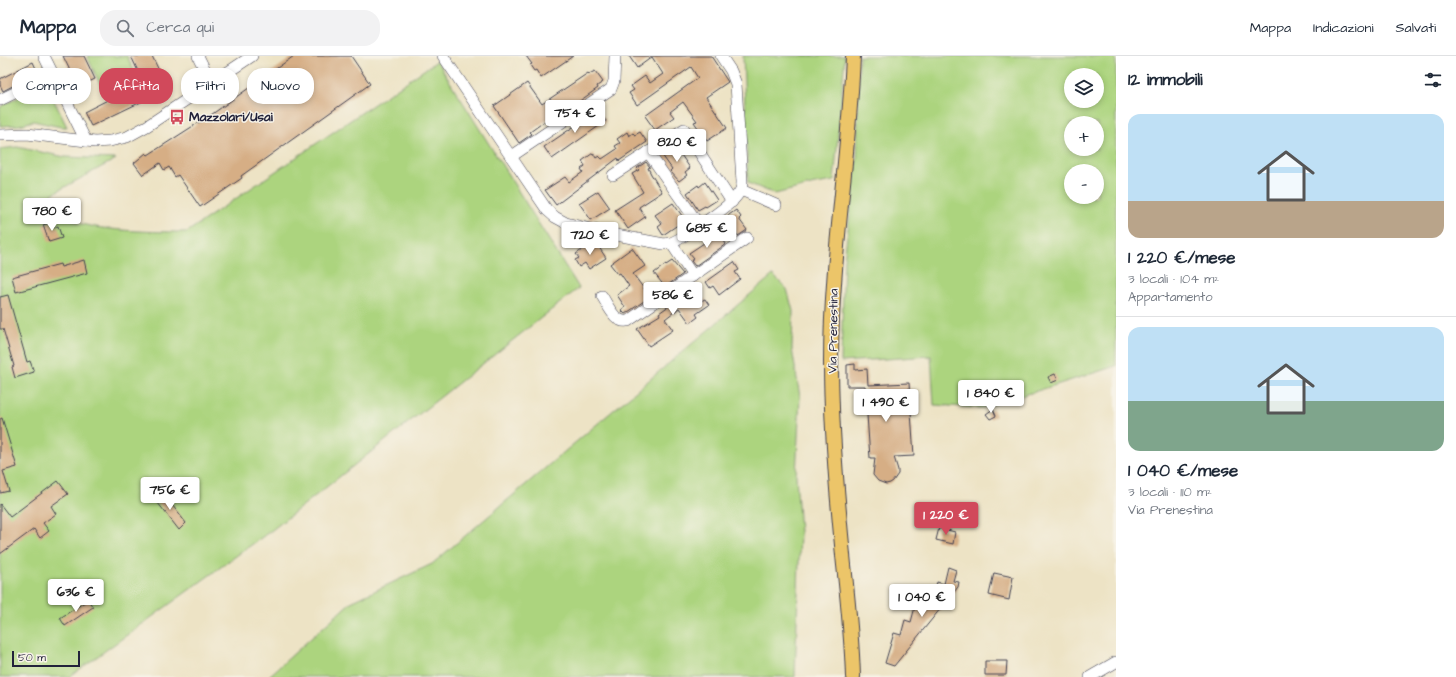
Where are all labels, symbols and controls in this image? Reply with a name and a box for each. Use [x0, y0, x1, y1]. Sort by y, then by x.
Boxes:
search box [100, 10, 380, 46]
text: Mappa [20, 14, 76, 41]
icon: search [114, 17, 136, 39]
text: Cerca qui [146, 17, 214, 38]
text: Mappa [1250, 18, 1291, 38]
text: Indicazioni [1313, 18, 1374, 38]
text: Salvati [1396, 18, 1436, 38]
chip: Compra [12, 68, 91, 104]
chip: Affitta [99, 68, 173, 104]
chip: Filtri [181, 68, 239, 104]
chip: Nuovo [247, 68, 314, 104]
map controls [1064, 68, 1104, 204]
button: layers [1064, 68, 1104, 108]
text: 12 immobili [1128, 68, 1203, 92]
icon: filters [1422, 69, 1444, 91]
pin: 754 € [547, 100, 603, 134]
text: 754 € [554, 104, 596, 122]
bus stop icon: Mazzolari/Usai [168, 108, 186, 126]
place label: Mazzolari/Usai [189, 108, 274, 126]
button: + [1064, 116, 1104, 156]
pin: 820 € [649, 129, 705, 163]
text: 820 € [657, 133, 697, 151]
icon: home [1250, 140, 1322, 212]
button: − [1064, 164, 1104, 204]
pin: 780 € [24, 198, 80, 232]
text: 780 € [32, 202, 72, 220]
pin: 685 € [679, 215, 735, 249]
text: 685 € [686, 219, 728, 237]
pin: 720 € [562, 222, 618, 256]
text: 720 € [570, 226, 610, 244]
text: 1 220 €/mese [1128, 246, 1235, 270]
text: 3 locali · 104 m² [1128, 270, 1219, 288]
pin: 586 € [645, 282, 701, 316]
text: 586 € [652, 286, 694, 304]
street label: Via Prenestina [823, 288, 843, 374]
text: Appartamento [1128, 288, 1213, 306]
icon: home [1250, 353, 1322, 425]
pin: 1 840 € [954, 380, 1028, 414]
text: 1 840 € [967, 384, 1015, 402]
pin: 1 490 € [849, 389, 923, 423]
text: 1 490 € [863, 393, 909, 411]
text: 1 040 €/mese [1128, 459, 1238, 483]
pin: 756 € [142, 477, 198, 511]
text: 756 € [150, 481, 190, 499]
text: 3 locali · 110 m² [1128, 483, 1212, 501]
text: Via Prenestina [1128, 501, 1213, 519]
pin: 1 220 € [909, 502, 983, 536]
text: 1 220 € [923, 506, 969, 524]
pin: 636 € [48, 579, 104, 613]
text: 636 € [57, 583, 95, 601]
pin: 1 040 € [885, 584, 959, 618]
text: 1 040 € [898, 588, 946, 606]
scale bar [12, 649, 80, 668]
text: 50 m [18, 650, 46, 665]

